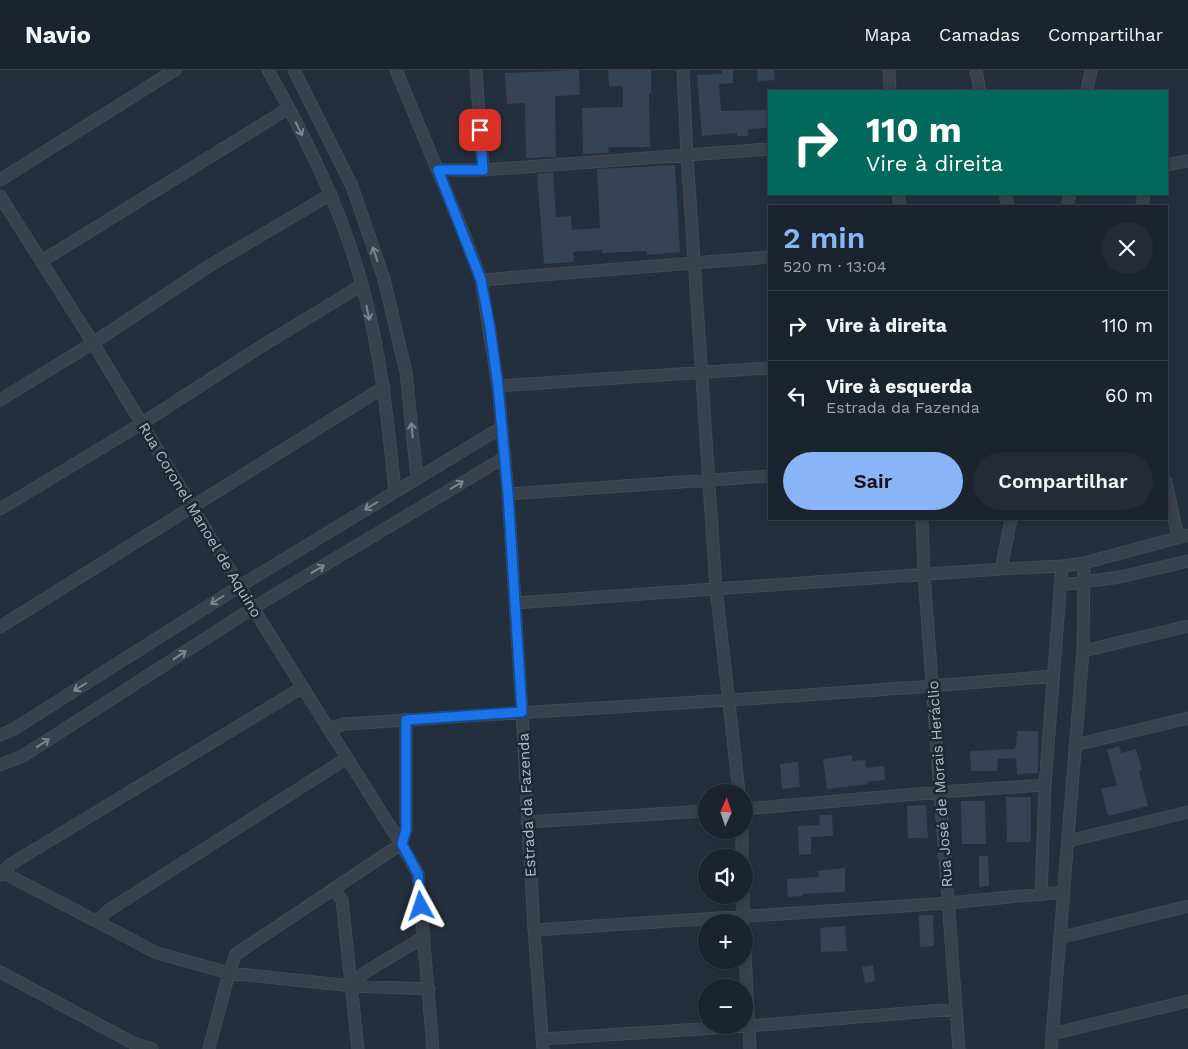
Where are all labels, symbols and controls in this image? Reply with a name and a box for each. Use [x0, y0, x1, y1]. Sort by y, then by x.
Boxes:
text: Navio [25, 21, 91, 49]
text: Mapa [864, 24, 911, 45]
text: Camadas [939, 24, 1020, 45]
text: Compartilhar [1048, 24, 1163, 45]
pin [459, 109, 501, 151]
text: 110 m [866, 109, 962, 151]
icon: right [783, 110, 848, 175]
icon: arrive [466, 116, 494, 144]
one-way arrow [294, 121, 304, 136]
text: Vire à direita [866, 151, 1003, 176]
text: 2 min [783, 220, 865, 255]
button: close [1101, 222, 1153, 274]
one-way arrow [370, 246, 380, 262]
text: 520 m · 13:04 [783, 257, 887, 276]
one-way arrow [364, 304, 374, 320]
icon: right [783, 312, 811, 340]
text: Vire à direita [826, 314, 947, 337]
text: 110 m [1102, 314, 1153, 337]
text: Vire à esquerda [826, 375, 972, 398]
icon: left [783, 382, 811, 410]
text: 60 m [1105, 384, 1153, 407]
text: Estrada da Fazenda [826, 398, 980, 417]
street label: Rua Coronel Manoel de Aquino [135, 419, 265, 621]
one-way arrow [407, 422, 417, 438]
button: Sair [783, 452, 963, 510]
button: Compartilhar [973, 452, 1153, 510]
one-way arrow [450, 480, 464, 490]
one-way arrow [364, 502, 378, 512]
one-way arrow [310, 564, 324, 574]
one-way arrow [210, 595, 224, 605]
one-way arrow [172, 650, 186, 660]
street label: Rua José de Morais Heráclio [924, 680, 956, 888]
one-way arrow [73, 683, 87, 693]
street label: Estrada da Fazenda [514, 732, 540, 877]
one-way arrow [36, 738, 50, 748]
north arrow [698, 784, 752, 839]
map controls [698, 784, 753, 1034]
button: sound [698, 849, 753, 904]
position arrow [394, 879, 446, 931]
button: + [698, 914, 753, 969]
button: − [698, 979, 753, 1034]

